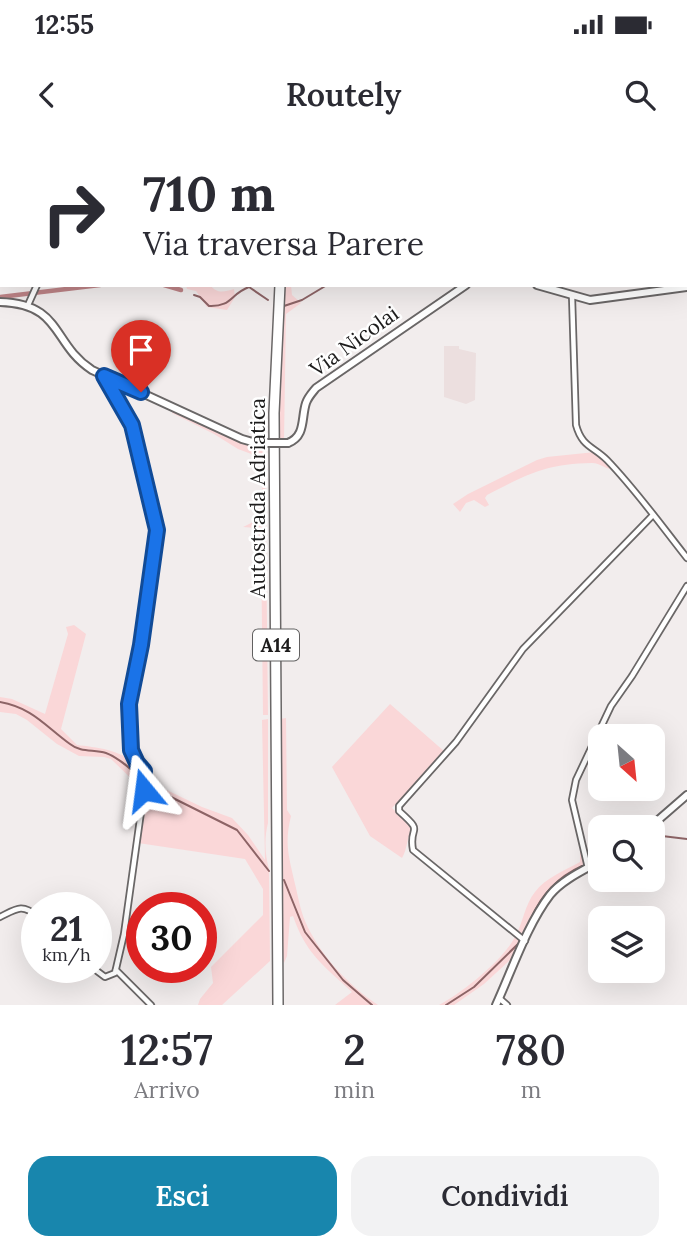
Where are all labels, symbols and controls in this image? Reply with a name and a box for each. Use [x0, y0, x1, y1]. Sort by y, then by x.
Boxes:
text: 12:55 [35, 8, 94, 41]
text: Routely [286, 74, 401, 115]
icon: back [28, 76, 66, 114]
icon: search [621, 76, 659, 114]
text: 710 m [143, 162, 275, 224]
icon: right [28, 168, 119, 259]
text: Via traversa Parere [143, 223, 424, 264]
street label: Via Nicolai [303, 300, 404, 383]
pin [111, 320, 171, 392]
icon: arrive [122, 331, 160, 369]
street label: Autostrada Adriatica [244, 398, 271, 599]
road number: A14 [253, 630, 299, 660]
north arrow [588, 724, 665, 802]
map controls [588, 724, 665, 983]
position arrow [107, 753, 181, 827]
button: search [588, 815, 665, 892]
speed limit sign: 30 [126, 892, 217, 983]
text: 21 [50, 906, 83, 951]
button: layers [588, 906, 665, 983]
text: km/h [42, 943, 91, 966]
text: 12:57 [121, 1023, 213, 1077]
text: 2 [343, 1023, 366, 1077]
text: 780 [496, 1023, 566, 1077]
text: Arrivo [134, 1075, 200, 1104]
text: min [334, 1075, 375, 1104]
text: m [521, 1075, 541, 1104]
button: Esci [28, 1156, 337, 1236]
button: Condividi [351, 1156, 659, 1236]

